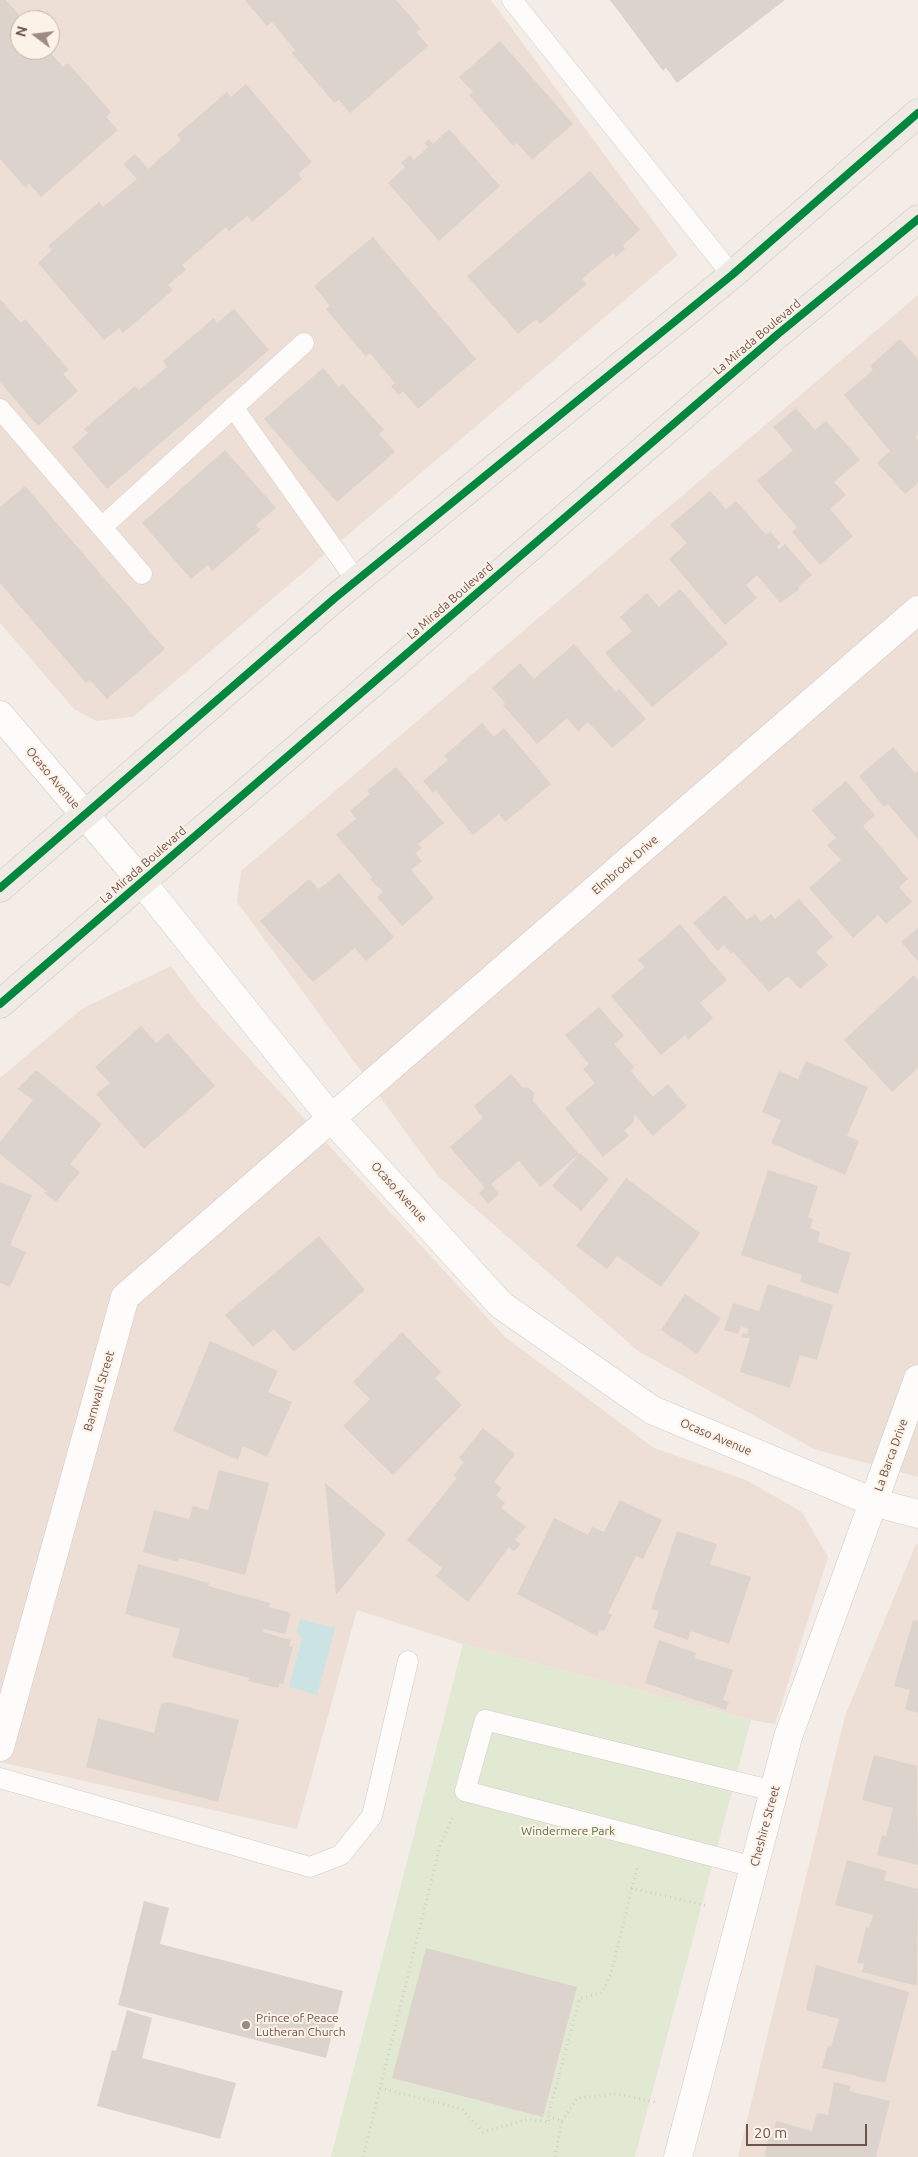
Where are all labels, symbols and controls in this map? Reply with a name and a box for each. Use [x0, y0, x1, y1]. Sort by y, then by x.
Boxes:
north arrow [10, 10, 60, 60]
text: N [12, 24, 31, 39]
street label: La Mirada Boulevard [710, 296, 804, 378]
street label: La Mirada Boulevard [404, 560, 496, 642]
street label: Ocaso Avenue [23, 744, 83, 812]
street label: La Mirada Boulevard [97, 824, 189, 906]
street label: Elmbrook Drive [589, 832, 661, 898]
street label: Ocaso Avenue [368, 1159, 430, 1225]
street label: Barnwall Street [81, 1349, 117, 1433]
street label: Ocaso Avenue [678, 1415, 754, 1459]
street label: La Barca Drive [871, 1417, 911, 1493]
street label: Cheshire Street [747, 1784, 783, 1868]
park label: Windermere Park [521, 1824, 615, 1838]
place label: Prince of Peace Lutheran Church [256, 2011, 345, 2039]
marker: Prince of Peace Lutheran Church [240, 2019, 252, 2031]
scale bar [748, 2114, 869, 2146]
text: 20 m [754, 2124, 787, 2141]

